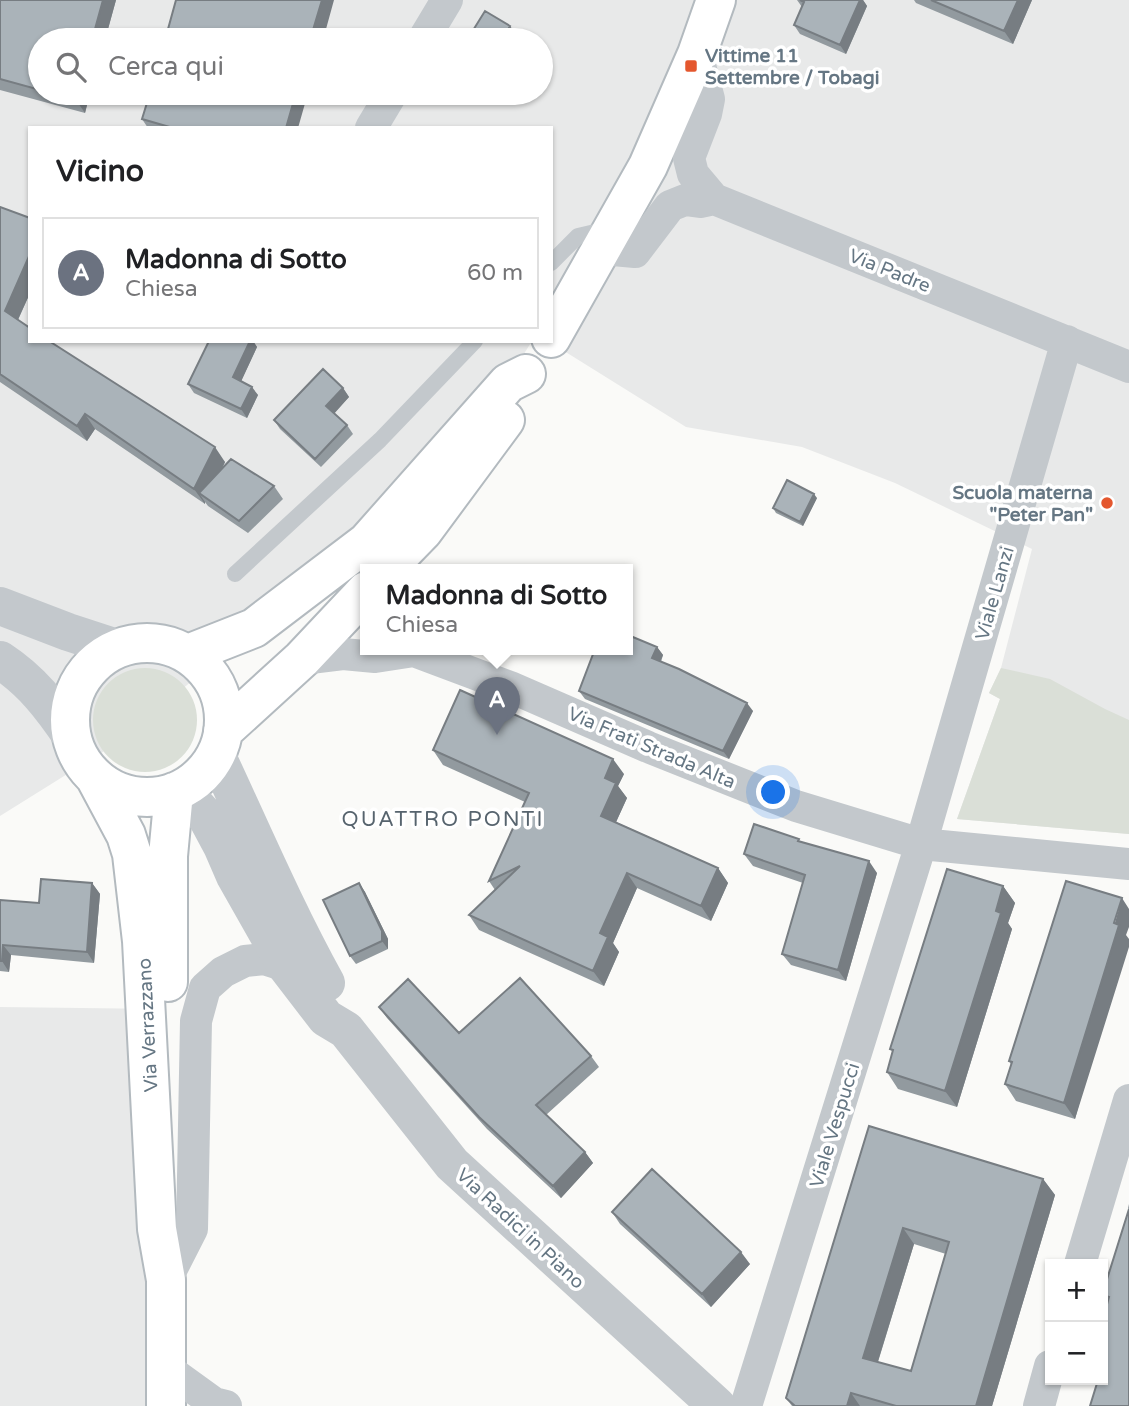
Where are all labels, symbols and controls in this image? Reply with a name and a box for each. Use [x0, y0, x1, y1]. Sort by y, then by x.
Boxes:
search box [28, 28, 553, 105]
place label: Vittime 11 Settembre / Tobagi [705, 45, 879, 90]
icon: search [52, 48, 90, 86]
text: Cerca qui [108, 51, 224, 82]
marker: Vittime 11 Settembre / Tobagi [683, 58, 699, 74]
text: Vicino [56, 153, 144, 190]
text: Madonna di Sotto [125, 244, 347, 275]
street label: Via Padre [846, 245, 934, 297]
text: A [72, 259, 90, 287]
text: 60 m [467, 259, 523, 287]
text: Chiesa [125, 275, 198, 303]
place label: Scuola materna "Peter Pan" [952, 482, 1093, 526]
marker: Scuola materna "Peter Pan" [1099, 495, 1115, 511]
street label: Viale Lanzi [971, 544, 1019, 643]
popup [360, 564, 633, 655]
text: Madonna di Sotto [386, 580, 607, 611]
text: Chiesa [386, 611, 458, 639]
pin: A [474, 677, 520, 735]
street label: Via Frati Strada Alta [565, 703, 739, 793]
your location [756, 775, 790, 809]
district label: QUATTRO PONTI [342, 807, 544, 832]
street label: Via Verrazzano [134, 957, 162, 1093]
street label: Viale Vespucci [806, 1060, 864, 1190]
street label: Via Radici in Piano [452, 1164, 589, 1294]
map controls [1045, 1259, 1108, 1385]
button: + [1045, 1259, 1108, 1322]
button: − [1045, 1322, 1108, 1385]

